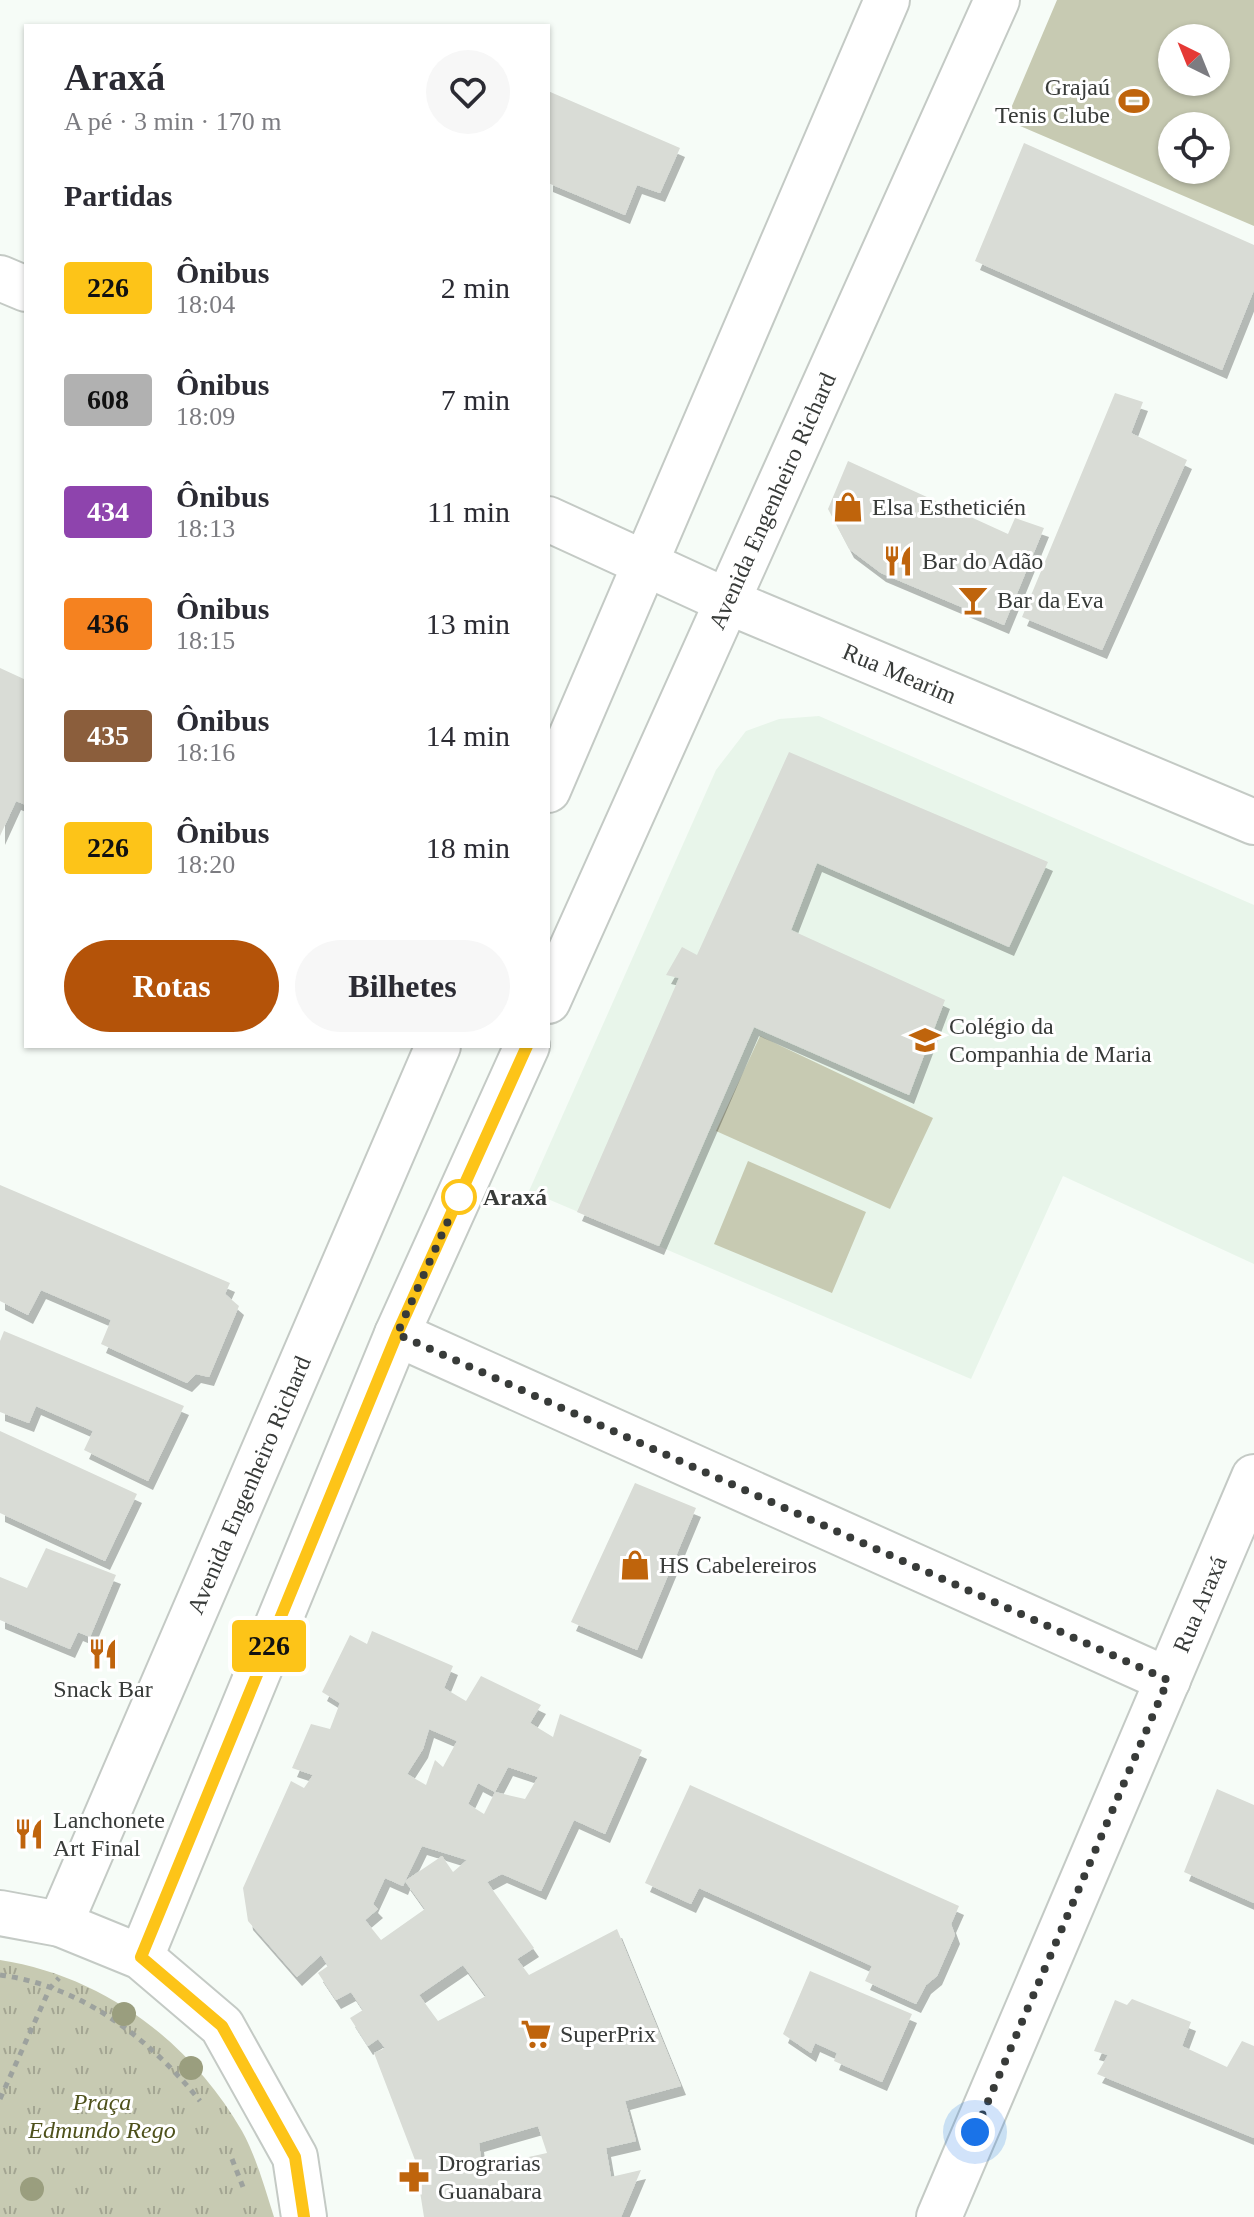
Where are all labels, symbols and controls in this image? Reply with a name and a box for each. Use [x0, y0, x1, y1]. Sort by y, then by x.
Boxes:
north arrow [1158, 24, 1230, 96]
map controls [1158, 24, 1230, 184]
button: heart [426, 50, 510, 134]
text: Araxá [64, 56, 165, 98]
place label: Grajaú Tenis Clube [995, 74, 1110, 128]
sports icon: Grajaú Tenis Clube [1117, 84, 1151, 118]
text: A pé · 3 min · 170 m [64, 107, 281, 136]
button: locate [1158, 112, 1230, 184]
text: Partidas [64, 179, 172, 212]
text: Ônibus [176, 256, 269, 289]
text: 2 min [441, 271, 510, 304]
text: 226 [87, 272, 129, 303]
text: 18:04 [176, 290, 235, 319]
text: Ônibus [176, 368, 269, 401]
street label: Avenida Engenheiro Richard [703, 369, 841, 633]
text: 7 min [441, 383, 510, 416]
text: 608 [87, 384, 129, 415]
text: 18:09 [176, 402, 235, 431]
text: Ônibus [176, 480, 269, 513]
shop icon: Elsa Estheticién [831, 490, 865, 524]
place label: Elsa Estheticién [872, 494, 1026, 520]
text: 11 min [427, 495, 510, 528]
text: 434 [87, 496, 129, 527]
text: 18:13 [176, 514, 235, 543]
restaurant icon: Bar do Adão [881, 544, 915, 578]
place label: Bar do Adão [922, 548, 1043, 574]
bar icon: Bar da Eva [956, 583, 990, 617]
place label: Bar da Eva [997, 587, 1104, 613]
text: Ônibus [176, 592, 269, 625]
text: 13 min [426, 607, 510, 640]
text: 436 [87, 608, 129, 639]
text: 18:15 [176, 626, 235, 655]
street label: Rua Mearim [839, 638, 960, 709]
text: Ônibus [176, 704, 269, 737]
text: 14 min [426, 719, 510, 752]
text: 435 [87, 720, 129, 751]
text: 18:16 [176, 738, 235, 767]
text: Ônibus [176, 816, 269, 849]
text: 18 min [426, 831, 510, 864]
text: 226 [87, 832, 129, 863]
text: 18:20 [176, 850, 235, 879]
button: Rotas [64, 940, 279, 1032]
button: Bilhetes [295, 940, 510, 1032]
place label: Colégio da Companhia de Maria [949, 1013, 1152, 1067]
school or university icon: Colégio da Companhia de Maria [908, 1023, 942, 1057]
marker: Araxá [442, 1180, 476, 1214]
place label: Araxá [483, 1184, 547, 1210]
street label: Avenida Engenheiro Richard [182, 1352, 316, 1618]
shop icon: HS Cabelereiros [618, 1548, 652, 1582]
place label: HS Cabelereiros [659, 1552, 817, 1578]
street label: Rua Araxá [1168, 1552, 1232, 1656]
line badge: 226 [223, 1620, 315, 1672]
text: 226 [248, 1630, 290, 1661]
restaurant icon: Snack Bar [86, 1637, 120, 1671]
place label: Snack Bar [53, 1676, 153, 1702]
place label: Lanchonete Art Final [53, 1807, 165, 1861]
restaurant icon: Lanchonete Art Final [12, 1817, 46, 1851]
supermarket icon: SuperPrix [519, 2017, 553, 2051]
place label: SuperPrix [560, 2021, 656, 2047]
park label: Praça Edmundo Rego [27, 2089, 176, 2143]
your location [955, 2112, 995, 2152]
place label: Drograrias Guanabara [438, 2150, 542, 2204]
pharmacy icon: Drograrias Guanabara [397, 2160, 431, 2194]

